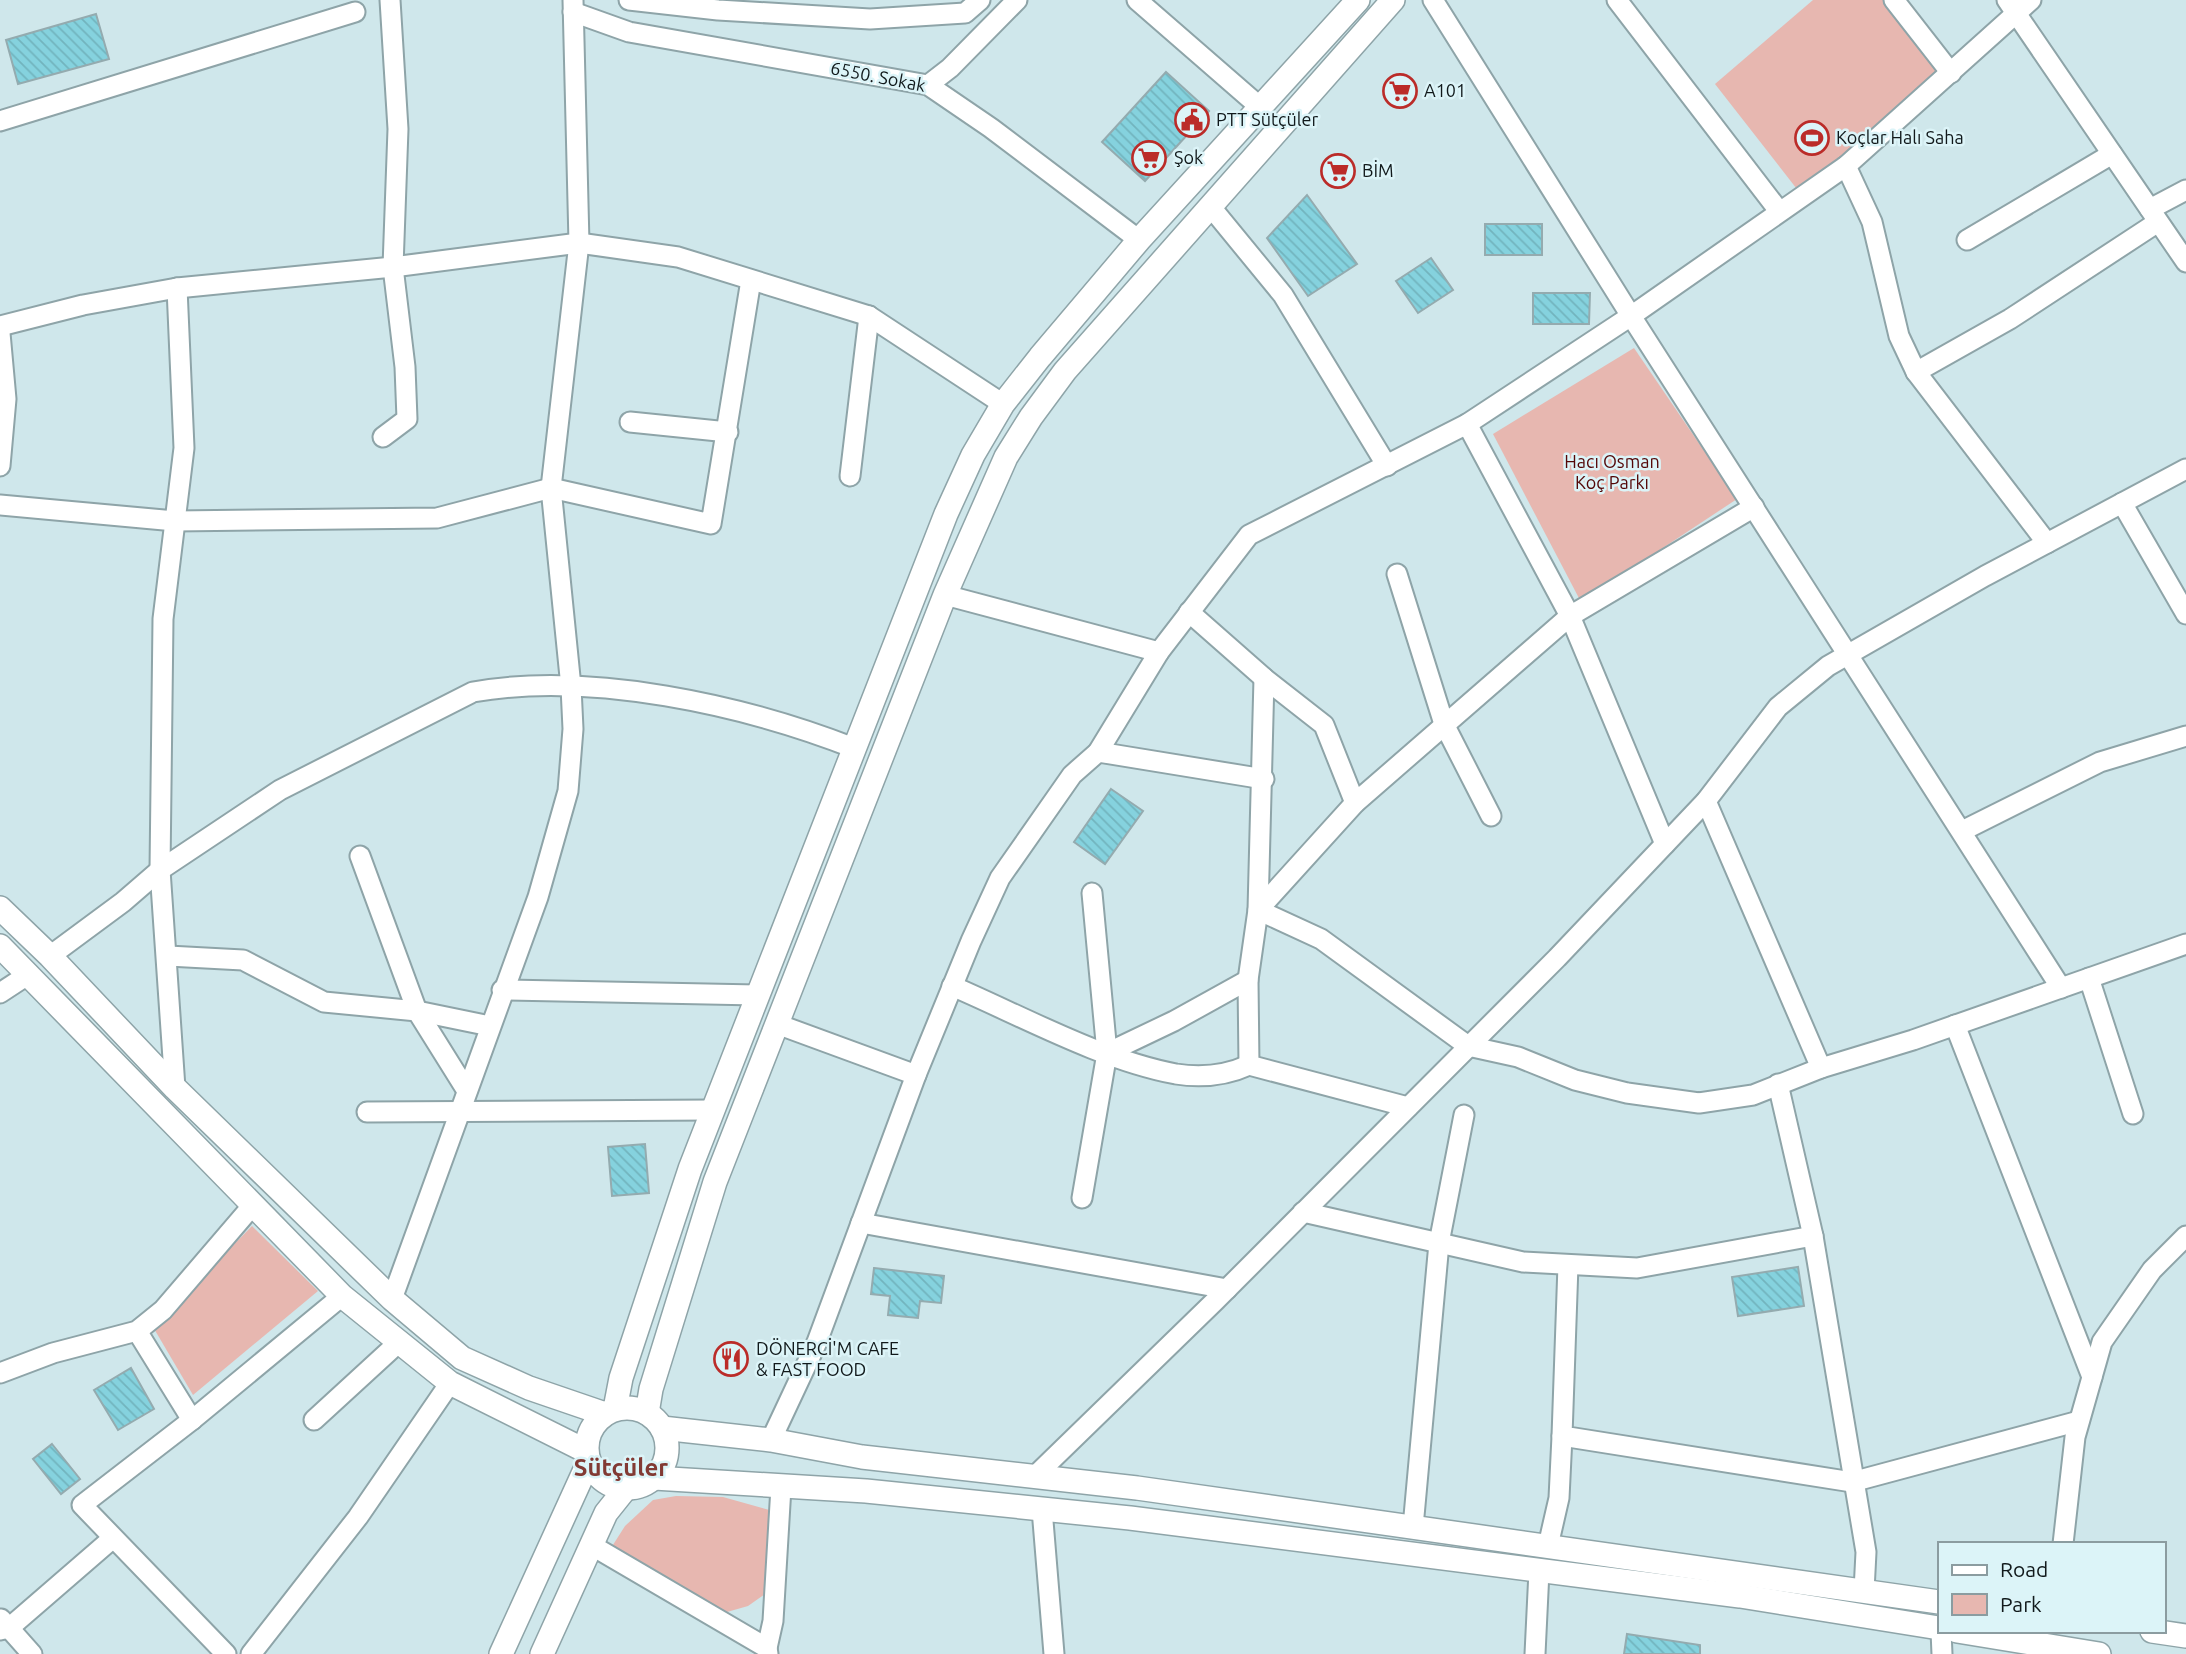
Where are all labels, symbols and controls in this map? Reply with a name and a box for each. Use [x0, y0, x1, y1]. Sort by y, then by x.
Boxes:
street label: 6550. Sokak [829, 57, 927, 95]
supermarket icon: A101 [1381, 72, 1419, 110]
place label: A101 [1424, 80, 1466, 100]
public building icon: PTT Sütçüler [1173, 101, 1211, 139]
place label: PTT Sütçüler [1216, 109, 1318, 129]
sports icon: Koçlar Halı Saha [1793, 119, 1831, 157]
place label: Koçlar Halı Saha [1836, 127, 1964, 147]
supermarket icon: Şok [1130, 139, 1168, 177]
place label: Şok [1174, 147, 1203, 167]
supermarket icon: BİM [1319, 152, 1357, 190]
place label: BİM [1362, 160, 1394, 180]
park label: Hacı Osman Koç Parkı [1564, 451, 1660, 492]
place label: DÖNERCİ'M CAFE & FAST FOOD [756, 1338, 899, 1379]
restaurant icon: DÖNERCİ'M CAFE & FAST FOOD [712, 1340, 750, 1378]
district label: Sütçüler [574, 1454, 668, 1481]
legend [1938, 1542, 2165, 1633]
text: Road [2000, 1557, 2048, 1581]
text: Park [2000, 1592, 2042, 1616]

